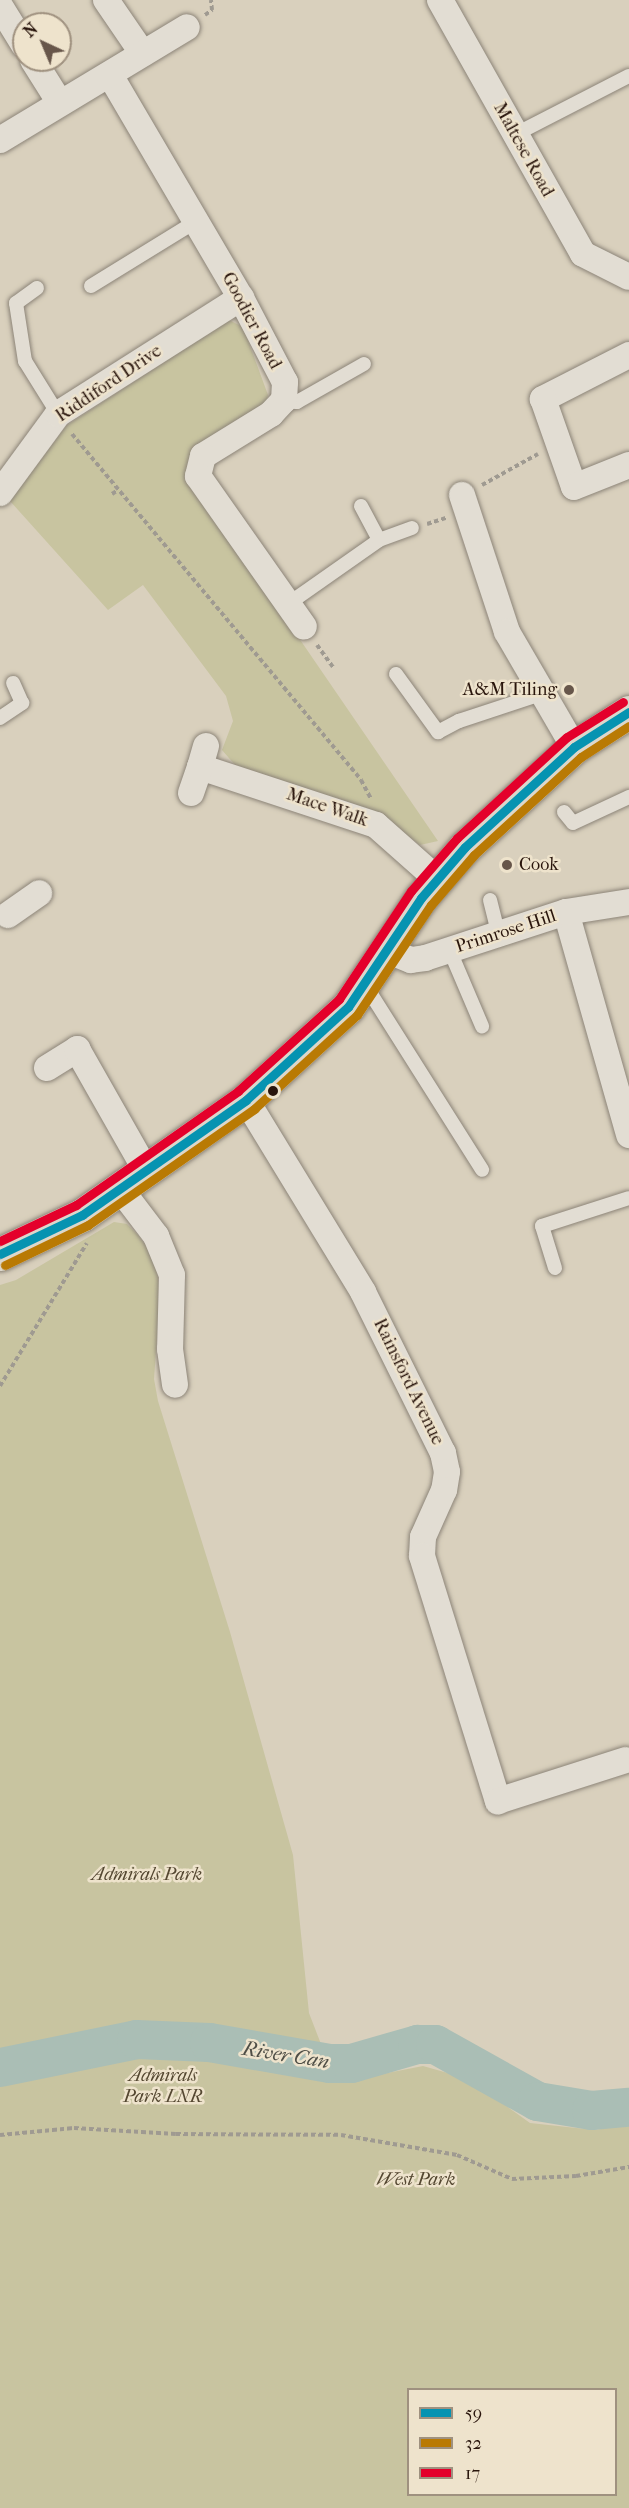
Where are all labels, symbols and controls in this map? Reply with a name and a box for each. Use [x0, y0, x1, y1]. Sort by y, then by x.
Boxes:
north arrow [12, 12, 72, 72]
text: N [20, 19, 41, 41]
street label: Maltese Road [488, 99, 558, 201]
street label: Goodier Road [216, 269, 286, 373]
street label: Riddiford Drive [52, 341, 166, 427]
place label: A&M Tiling [463, 679, 557, 701]
marker: A&M Tiling [562, 683, 576, 697]
street label: Mace Walk [284, 784, 370, 832]
place label: Cook [519, 854, 559, 876]
marker: Cook [500, 858, 514, 872]
street label: Primrose Hill [453, 906, 559, 958]
unlabelled marker [267, 1085, 279, 1097]
street label: Rainsford Avenue [368, 1315, 448, 1449]
park label: Admirals Park [92, 1864, 202, 1886]
water label: River Can [241, 2036, 331, 2074]
park label: Admirals Park LNR [123, 2066, 203, 2108]
park label: West Park [377, 2169, 455, 2191]
legend [407, 2388, 617, 2496]
text: 59 [465, 2403, 482, 2424]
text: 32 [465, 2433, 482, 2454]
text: 17 [465, 2463, 480, 2484]

